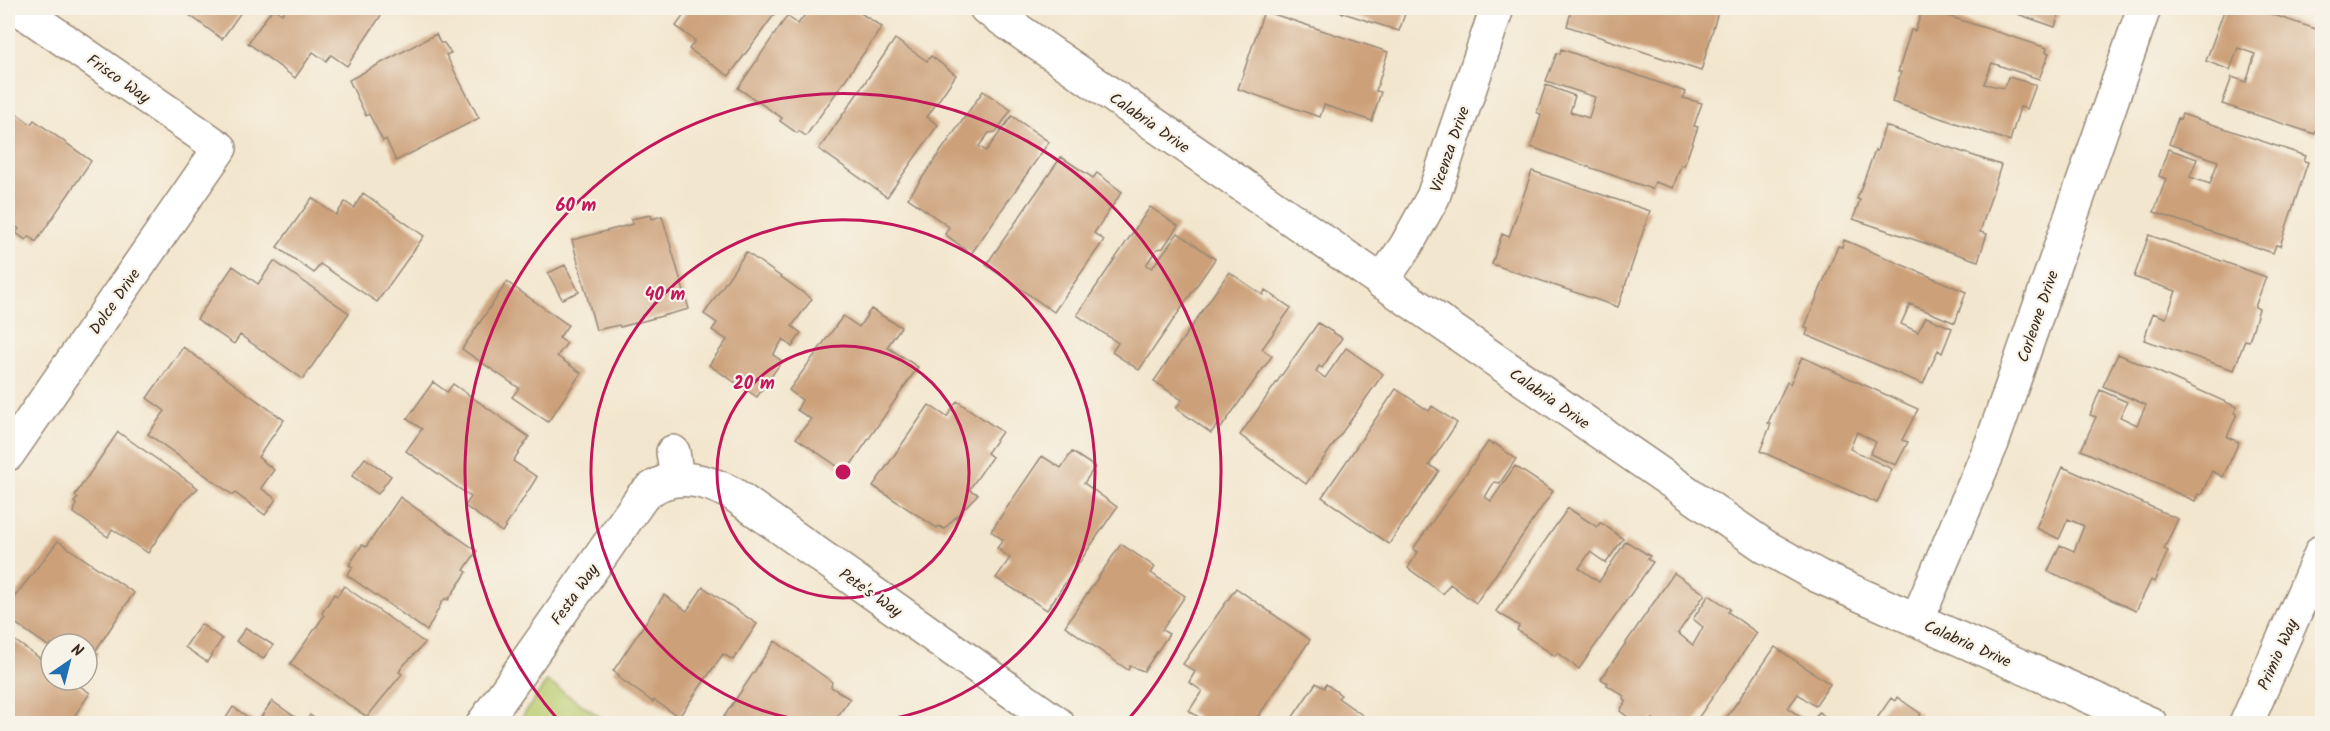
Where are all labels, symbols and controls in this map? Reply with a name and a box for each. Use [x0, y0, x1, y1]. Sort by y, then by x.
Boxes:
street label: Frisco Way [81, 48, 155, 111]
street label: Calabria Drive [1104, 86, 1195, 160]
street label: Vicenza Drive [1424, 103, 1477, 196]
text: 60 m [556, 192, 597, 221]
street label: Dolce Drive [83, 264, 147, 340]
street label: Corleone Drive [2011, 267, 2066, 366]
text: 40 m [645, 281, 686, 310]
street label: Calabria Drive [1504, 362, 1595, 436]
text: 20 m [733, 370, 775, 399]
centre of rings [833, 462, 853, 482]
street label: Festa Way [545, 559, 606, 631]
street label: Pete's Way [833, 562, 907, 625]
street label: Calabria Drive [1920, 614, 2015, 675]
street label: Primio Way [2252, 615, 2305, 694]
north arrow [39, 632, 99, 692]
text: N [65, 638, 88, 664]

